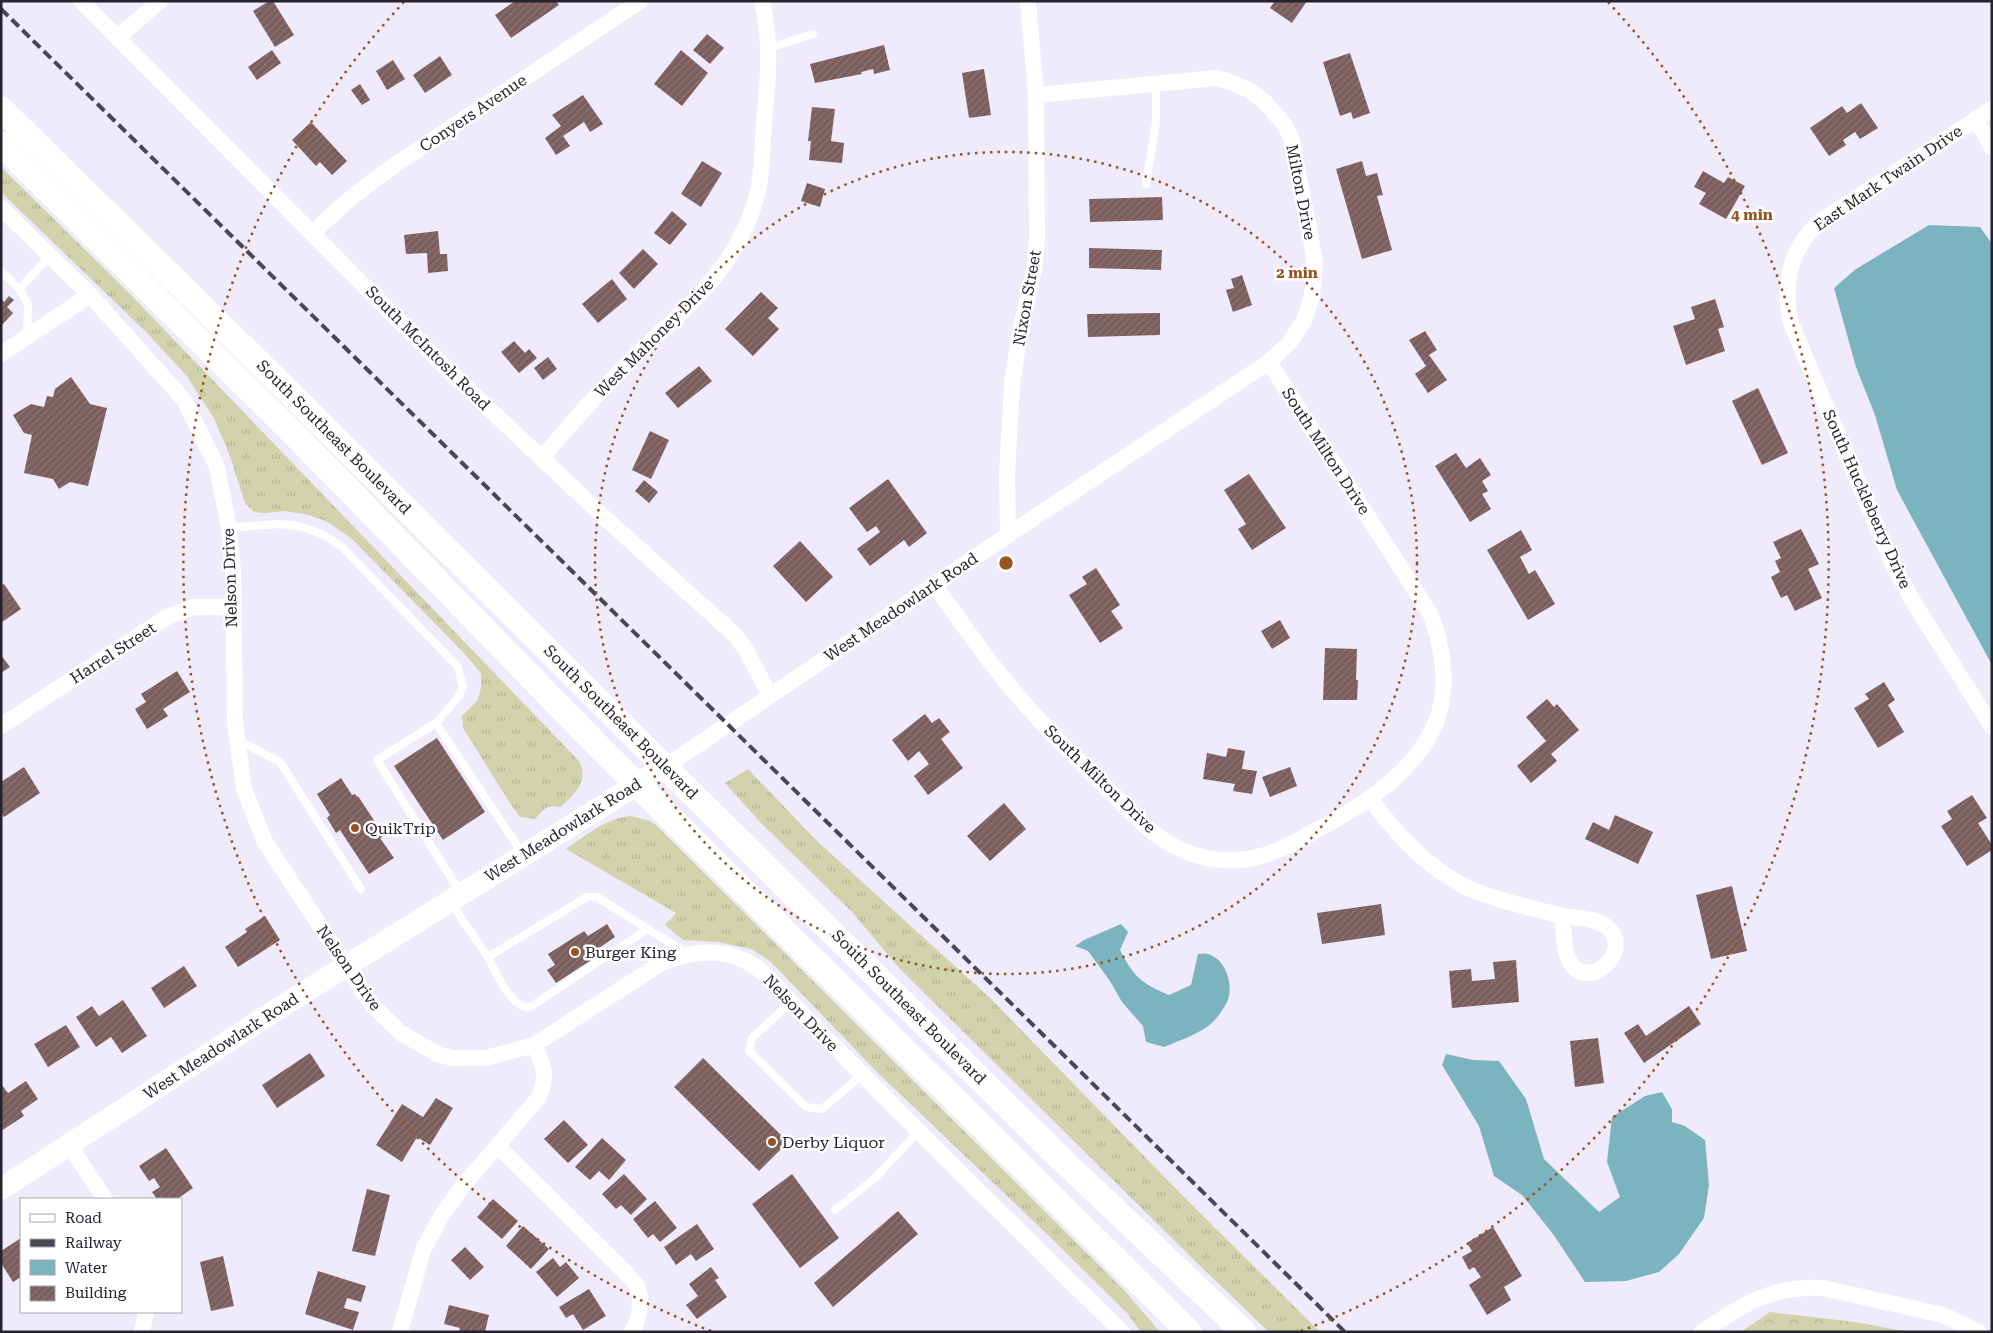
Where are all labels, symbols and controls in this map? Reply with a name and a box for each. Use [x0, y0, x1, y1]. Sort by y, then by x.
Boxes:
street label: Conyers Avenue [416, 70, 530, 156]
street label: East Mark Twain Drive [1810, 121, 1966, 235]
street label: Milton Drive [1282, 143, 1320, 242]
text: 4 min [1731, 206, 1773, 224]
street label: Nixon Street [1009, 249, 1045, 347]
text: 2 min [1276, 264, 1318, 282]
street label: West Mahoney Drive [591, 275, 717, 401]
street label: South McIntosh Road [362, 282, 494, 414]
street label: South Southeast Boulevard [253, 356, 415, 518]
street label: South Milton Drive [1278, 384, 1374, 518]
street label: South Huckleberry Drive [1819, 407, 1915, 592]
street label: Nelson Drive [219, 528, 241, 628]
street label: West Meadowlark Road [821, 549, 981, 665]
centre of rings [997, 554, 1015, 572]
street label: Harrel Street [67, 618, 159, 688]
street label: South Southeast Boulevard [540, 641, 702, 803]
street label: South Milton Drive [1040, 721, 1160, 837]
street label: West Meadowlark Road [481, 774, 645, 886]
place label: QuikTrip [365, 819, 436, 838]
marker: QuikTrip [349, 822, 361, 834]
street label: Nelson Drive [313, 922, 385, 1014]
street label: South Southeast Boulevard [828, 926, 990, 1088]
place label: Burger King [585, 943, 677, 962]
marker: Burger King [569, 946, 581, 958]
street label: Nelson Drive [760, 971, 843, 1056]
street label: West Meadowlark Road [140, 989, 302, 1103]
place label: Derby Liquor [782, 1133, 885, 1152]
marker: Derby Liquor [766, 1136, 778, 1148]
legend [20, 1198, 182, 1313]
text: Road [65, 1209, 102, 1227]
text: Railway [65, 1234, 122, 1252]
text: Water [65, 1259, 107, 1277]
text: Building [65, 1284, 127, 1302]

